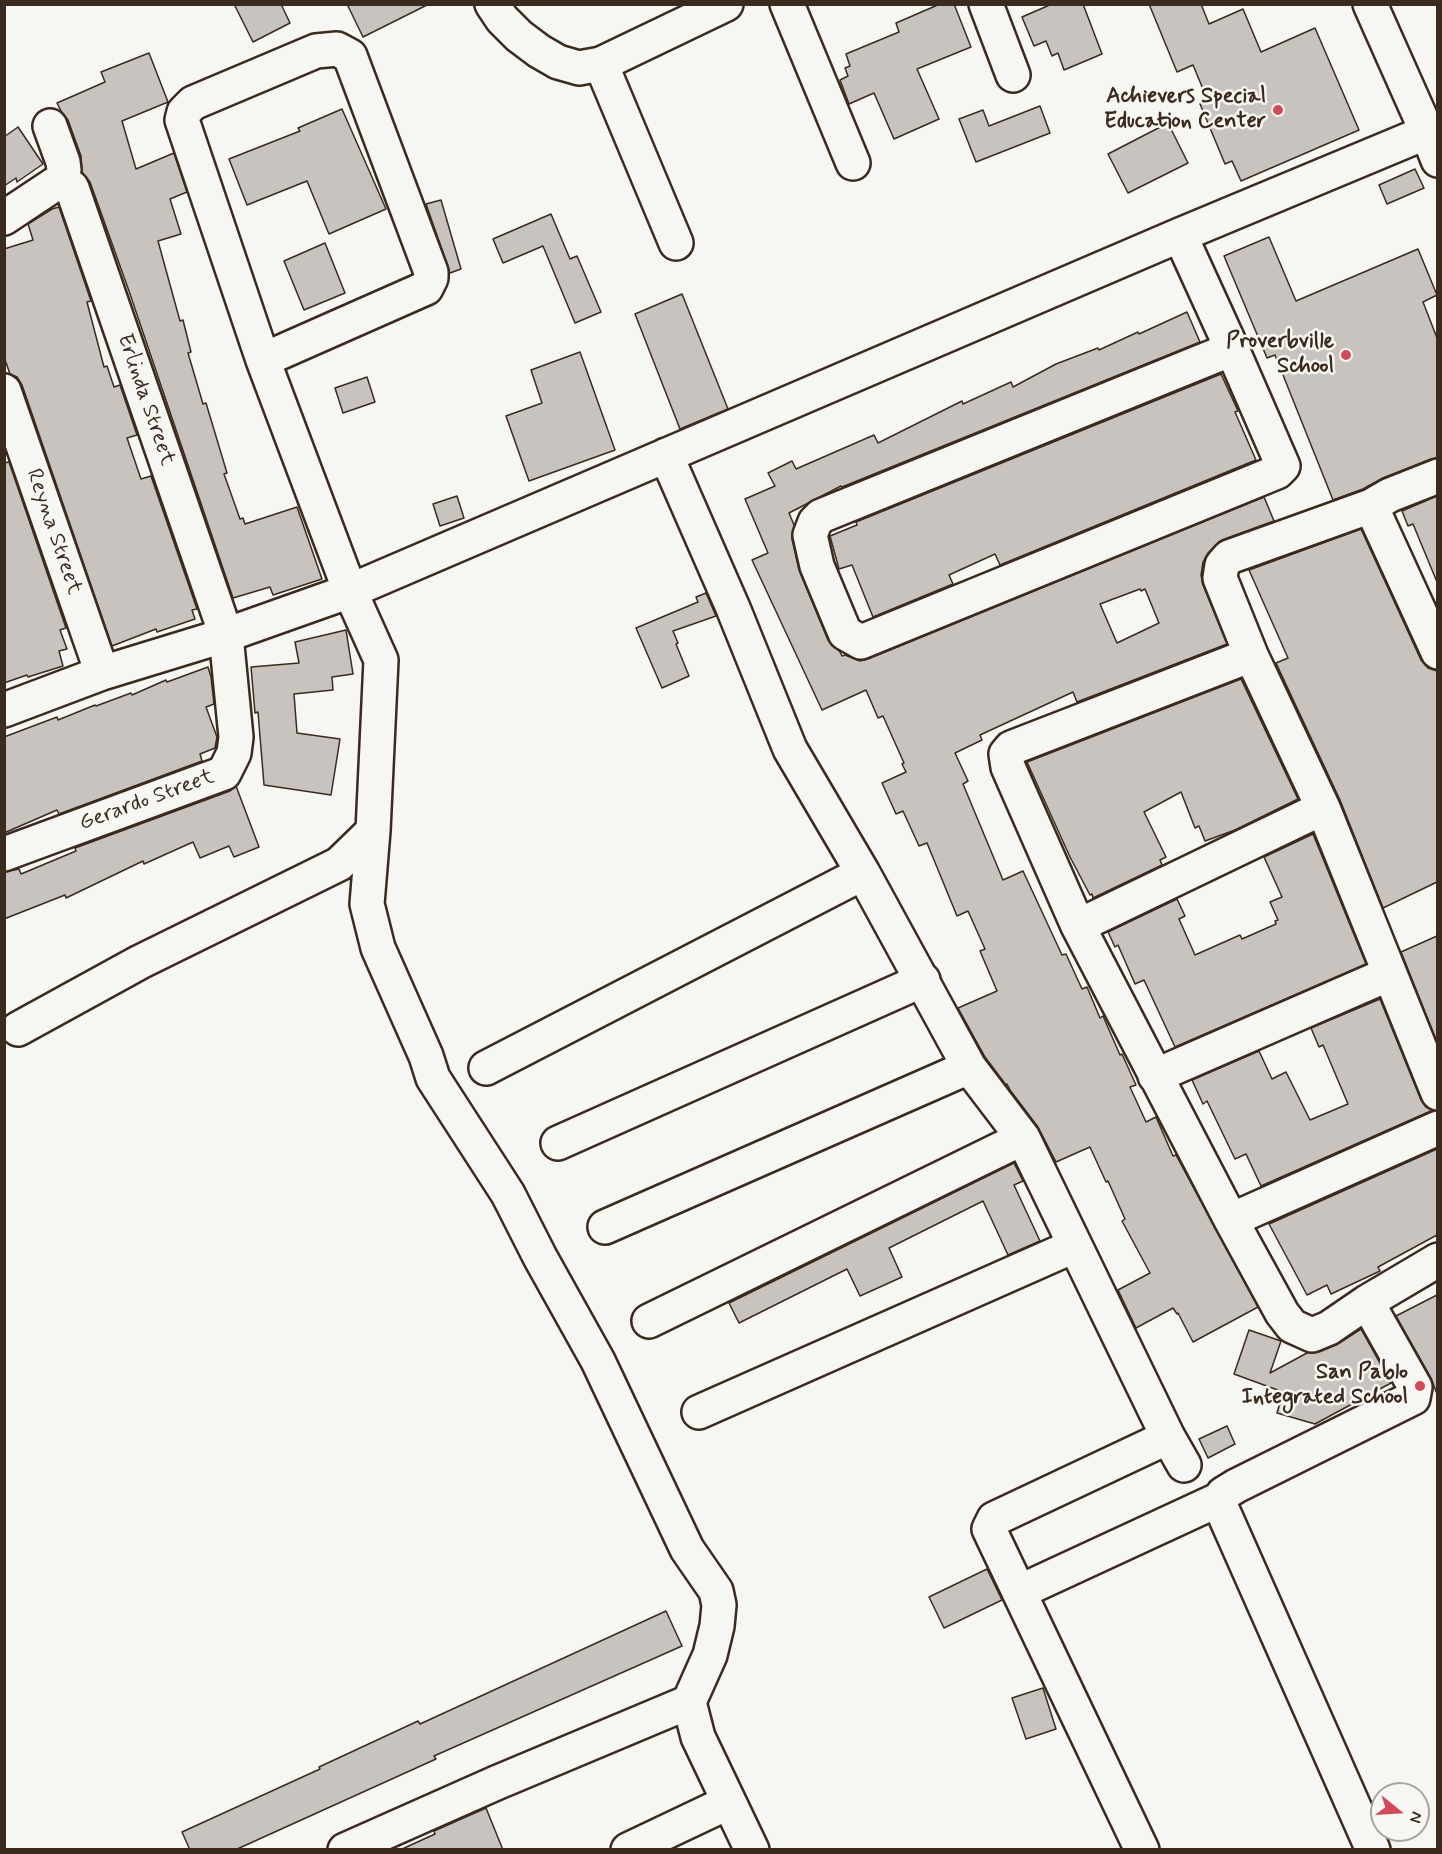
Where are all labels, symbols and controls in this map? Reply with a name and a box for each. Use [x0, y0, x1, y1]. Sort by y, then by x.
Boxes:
place label: Achievers Special Education Center [1104, 84, 1266, 136]
marker: Achievers Special Education Center [1271, 103, 1285, 117]
place label: Proverbville School [1226, 329, 1334, 380]
street label: Erlinda Street [110, 331, 180, 469]
marker: Proverbville School [1339, 348, 1353, 362]
street label: Reyna Street [19, 466, 87, 598]
street label: Gerardo Street [76, 764, 218, 838]
place label: San Pablo Integrated School [1241, 1360, 1408, 1412]
marker: San Pablo Integrated School [1413, 1379, 1427, 1393]
north arrow [1370, 1782, 1430, 1842]
text: N [1404, 1809, 1427, 1825]

